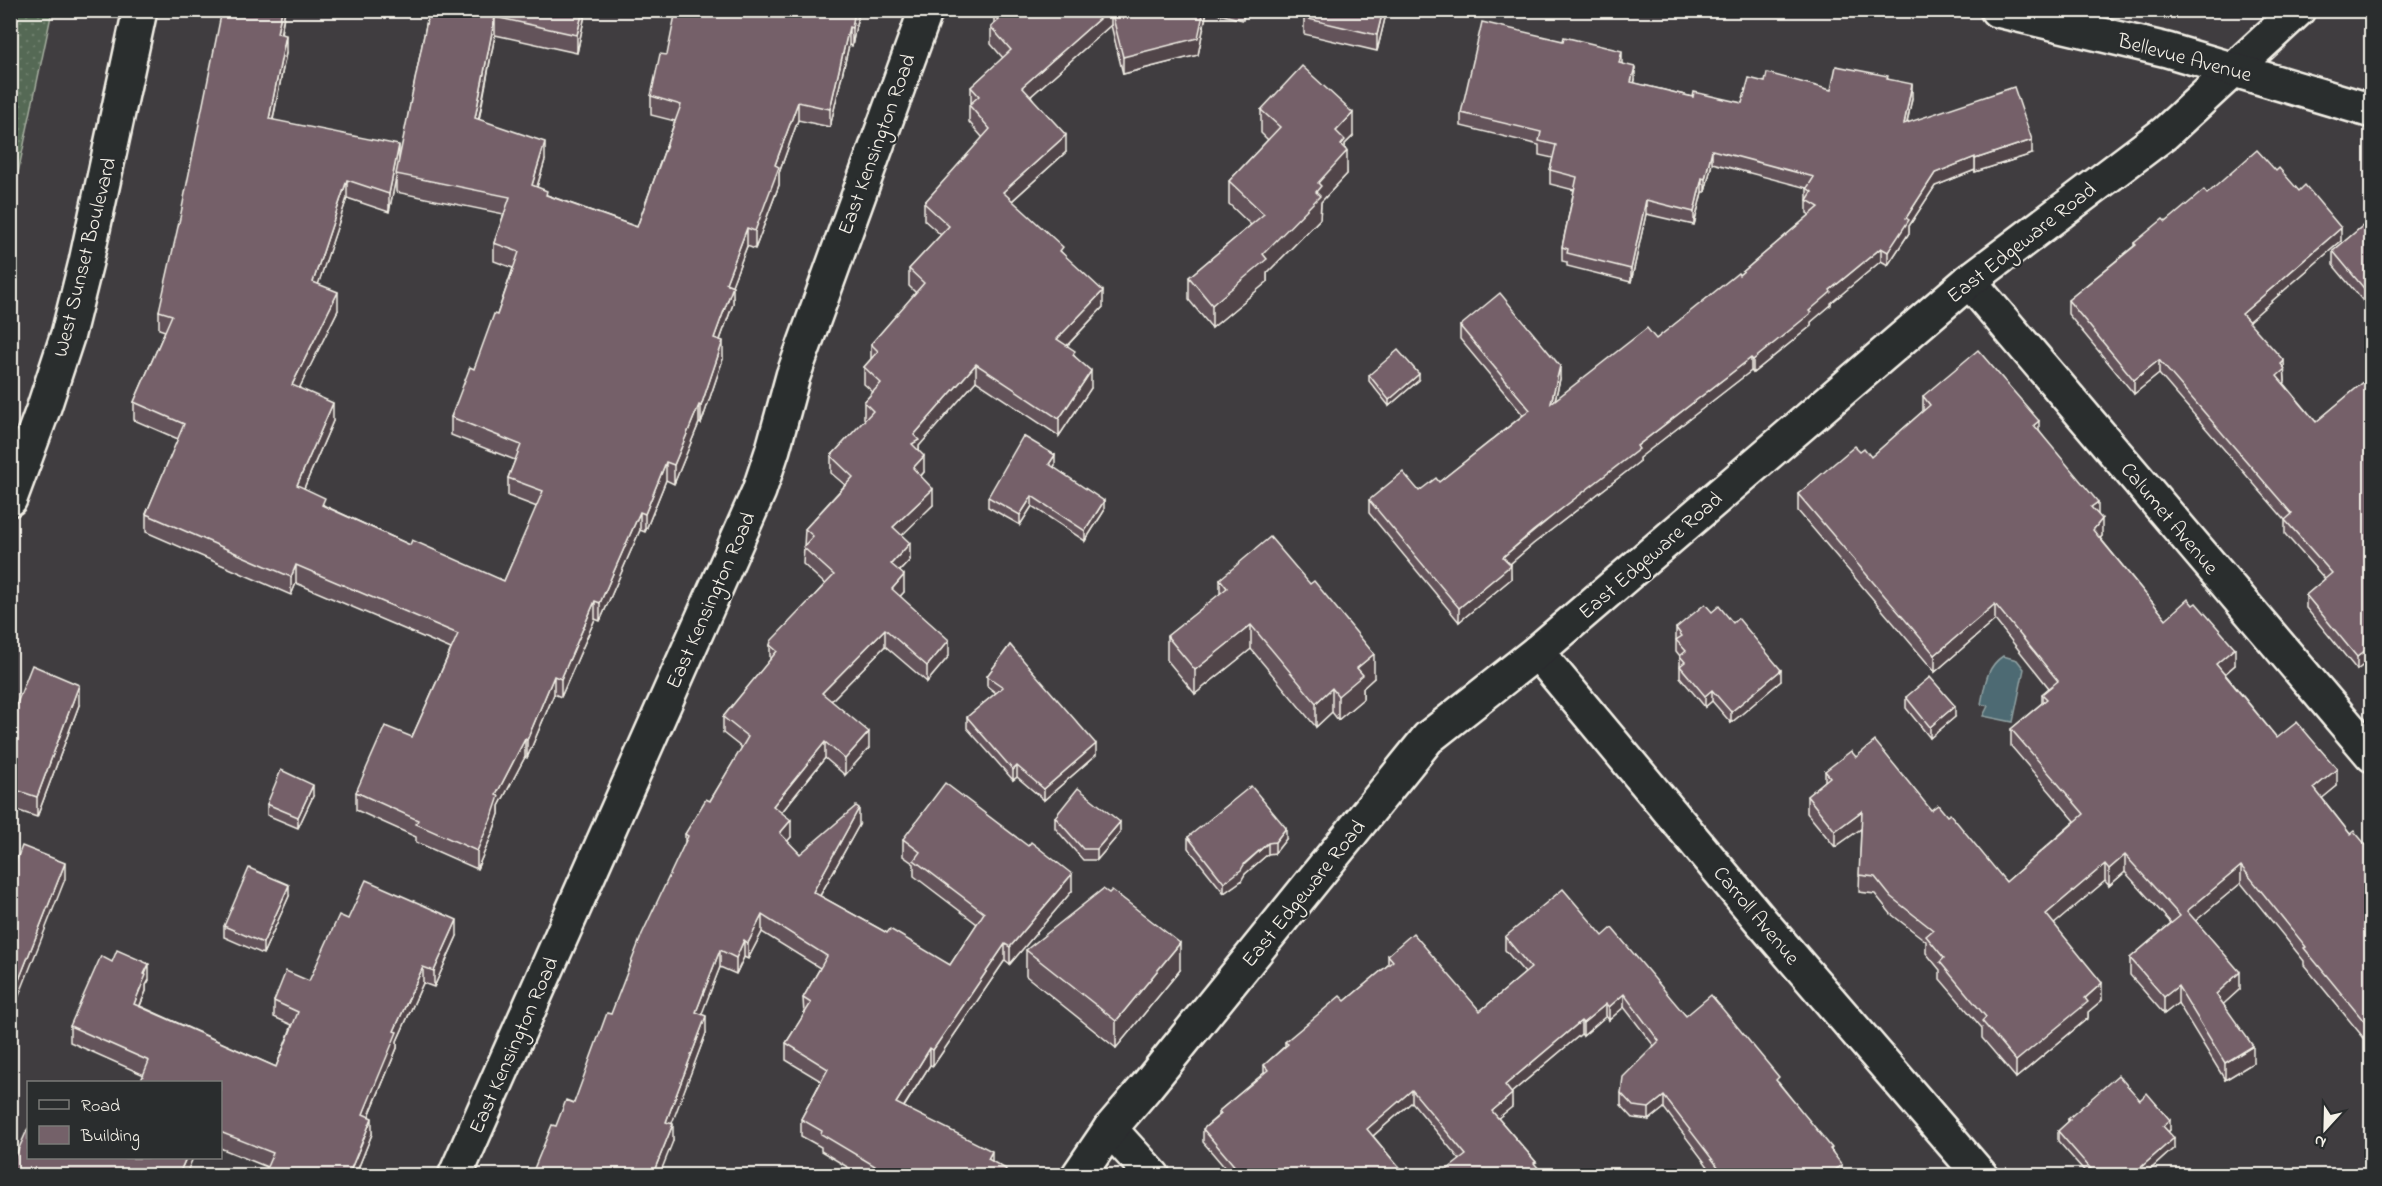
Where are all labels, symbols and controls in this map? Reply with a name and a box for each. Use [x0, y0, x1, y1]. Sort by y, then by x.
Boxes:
street label: Bellevue Avenue [2113, 26, 2255, 91]
street label: East Kensington Road [831, 50, 927, 240]
street label: West Sunset Boulevard [47, 154, 125, 360]
street label: East Edgeware Road [1941, 175, 2105, 313]
street label: Calumet Avenue [2112, 456, 2225, 583]
street label: East Edgeware Road [1573, 485, 1731, 629]
street label: East Kensington Road [659, 508, 766, 695]
street label: East Edgeware Road [1236, 814, 1375, 976]
street label: Carroll Avenue [1705, 860, 1806, 973]
street label: East Kensington Road [462, 953, 569, 1140]
legend [27, 1081, 222, 1159]
text: Road [81, 1094, 120, 1120]
north arrow [2295, 1099, 2355, 1159]
text: Building [80, 1124, 140, 1151]
text: N [2310, 1128, 2330, 1154]

